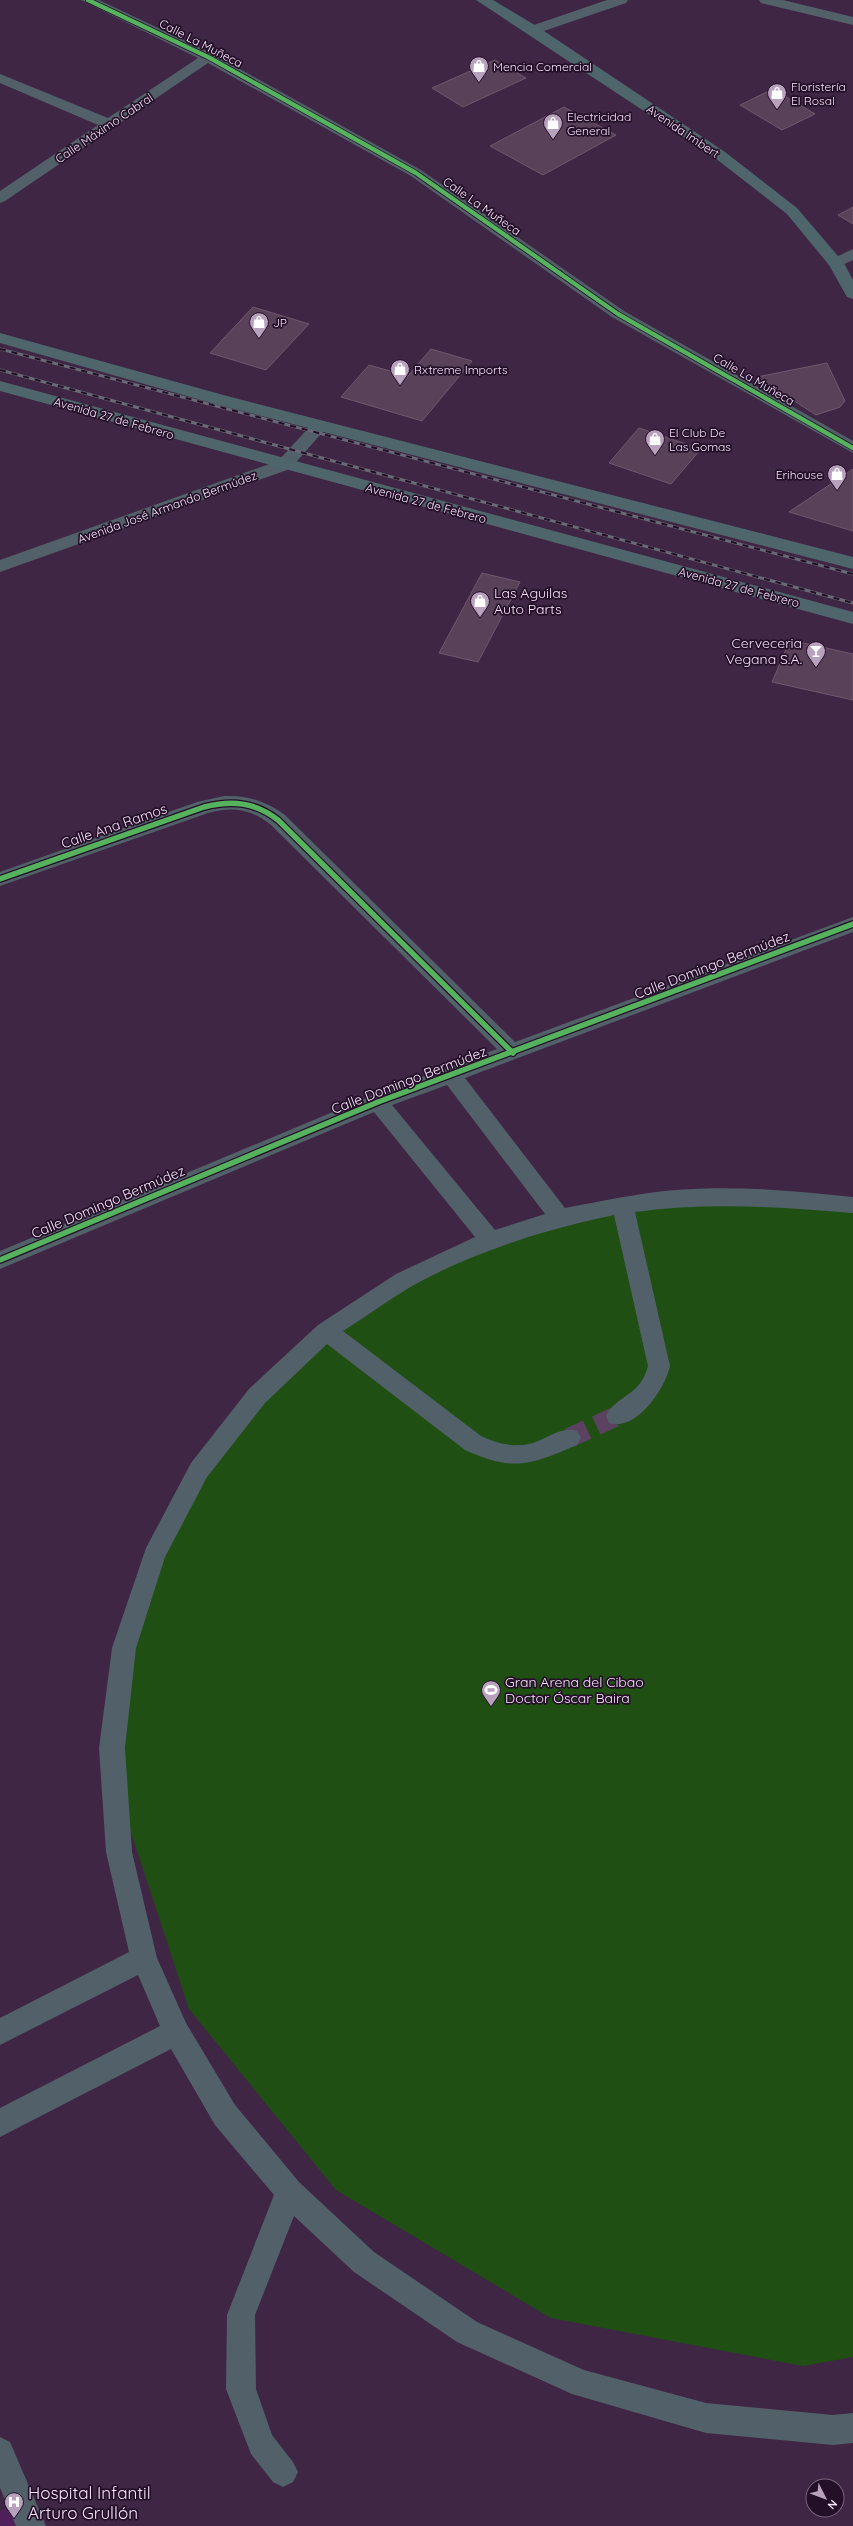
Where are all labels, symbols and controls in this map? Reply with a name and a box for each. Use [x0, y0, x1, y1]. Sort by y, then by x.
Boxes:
street label: Calle La Muñeca [157, 16, 245, 70]
shop icon: Mencia Comercial [468, 55, 490, 83]
place label: Mencia Comercial [493, 59, 592, 74]
place label: Floristería El Rosal [791, 79, 846, 108]
shop icon: Floristería El Rosal [766, 82, 788, 110]
street label: Calle Máximo Cabral [52, 90, 156, 166]
street label: Avenida Imbert [644, 101, 722, 161]
place label: Electricidad General [567, 109, 631, 138]
shop icon: Electricidad General [542, 112, 564, 140]
street label: Calle La Muñeca [440, 174, 524, 238]
shop icon: JP [248, 311, 270, 339]
place label: JP [273, 315, 287, 330]
street label: Calle La Muñeca [711, 350, 797, 408]
shop icon: Rxtreme Imports [389, 358, 411, 386]
place label: Rxtreme Imports [414, 362, 508, 377]
street label: Avenida 27 de Febrero [52, 394, 176, 442]
place label: El Club De Las Gomas [669, 425, 731, 454]
shop icon: El Club De Las Gomas [644, 428, 666, 456]
shop icon: Erihouse [826, 463, 848, 491]
street label: Avenida José Armando Bermúdez [75, 467, 259, 546]
place label: Erihouse [776, 467, 823, 482]
street label: Avenida 27 de Febrero [364, 480, 488, 526]
street label: Avenida 27 de Febrero [677, 564, 801, 610]
place label: Las Aguilas Auto Parts [494, 584, 567, 618]
shop icon: Las Aguilas Auto Parts [469, 590, 491, 618]
place label: Cerveceria Vegana S.A. [726, 634, 802, 668]
bar icon: Cerveceria Vegana S.A. [805, 640, 827, 668]
street label: Calle Ana Ramos [59, 799, 169, 853]
street label: Calle Domingo Bermúdez [632, 927, 793, 1003]
street label: Calle Domingo Bermúdez [329, 1042, 490, 1118]
street label: Calle Domingo Bermúdez [28, 1161, 188, 1243]
place label: Gran Arena del Cibao Doctor Óscar Baira [505, 1673, 644, 1707]
sports icon: Gran Arena del Cibao Doctor Óscar Baira [480, 1679, 502, 1707]
north arrow [805, 2478, 845, 2518]
place label: Hospital Infantil Arturo Grullón [28, 2482, 151, 2523]
hospital icon: Hospital Infantil Arturo Grullón [3, 2491, 25, 2519]
text: N [825, 2497, 840, 2512]

